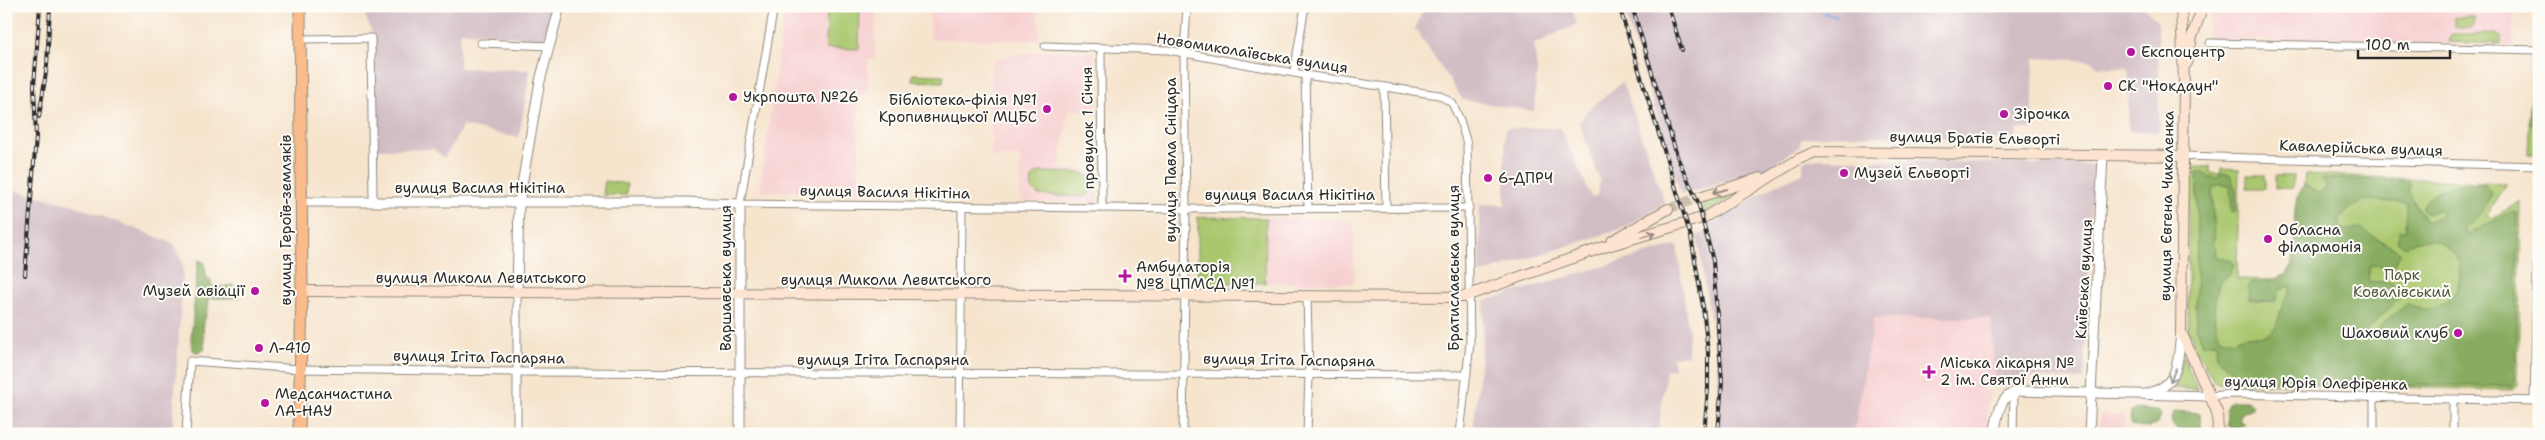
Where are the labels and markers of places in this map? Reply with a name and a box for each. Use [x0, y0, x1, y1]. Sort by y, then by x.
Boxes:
place label: Експоцентр [2141, 42, 2225, 62]
marker: Експоцентр [2125, 46, 2137, 58]
place label: СК "Нокдаун" [2118, 76, 2218, 96]
marker: СК "Нокдаун" [2102, 80, 2114, 92]
place label: Укрпошта №26 [743, 87, 859, 107]
place label: Бібліотека-філія №1 Кропивницької МЦБС [879, 90, 1037, 127]
marker: Укрпошта №26 [727, 91, 739, 103]
marker: Бібліотека-філія №1 Кропивницької МЦБС [1041, 103, 1053, 115]
place label: Зірочка [2014, 104, 2071, 124]
marker: Зірочка [1998, 108, 2010, 120]
place label: Музей Ельворті [1854, 163, 1970, 183]
marker: Музей Ельворті [1838, 167, 1850, 179]
place label: 6-ДПРЧ [1498, 168, 1553, 188]
marker: 6-ДПРЧ [1482, 172, 1494, 184]
place label: Обласна філармонія [2278, 220, 2361, 257]
marker: Обласна філармонія [2262, 233, 2274, 245]
place label: Амбулаторія №8 ЦПМСД №1 [1136, 257, 1255, 294]
marker: Амбулаторія №8 ЦПМСД №1 [1118, 269, 1132, 283]
place label: Музей авіації [143, 281, 246, 301]
marker: Музей авіації [249, 285, 261, 297]
place label: Шаховий клуб [2341, 323, 2448, 343]
marker: Шаховий клуб [2452, 327, 2464, 339]
place label: Л-410 [269, 338, 311, 358]
marker: Л-410 [253, 342, 265, 354]
place label: Міська лікарня № 2 ім. Святої Анни [1940, 353, 2074, 390]
marker: Міська лікарня № 2 ім. Святої Анни [1922, 365, 1936, 379]
place label: Медсанчастина ЛА-НАУ [275, 384, 393, 421]
marker: Медсанчастина ЛА-НАУ [259, 397, 271, 409]

